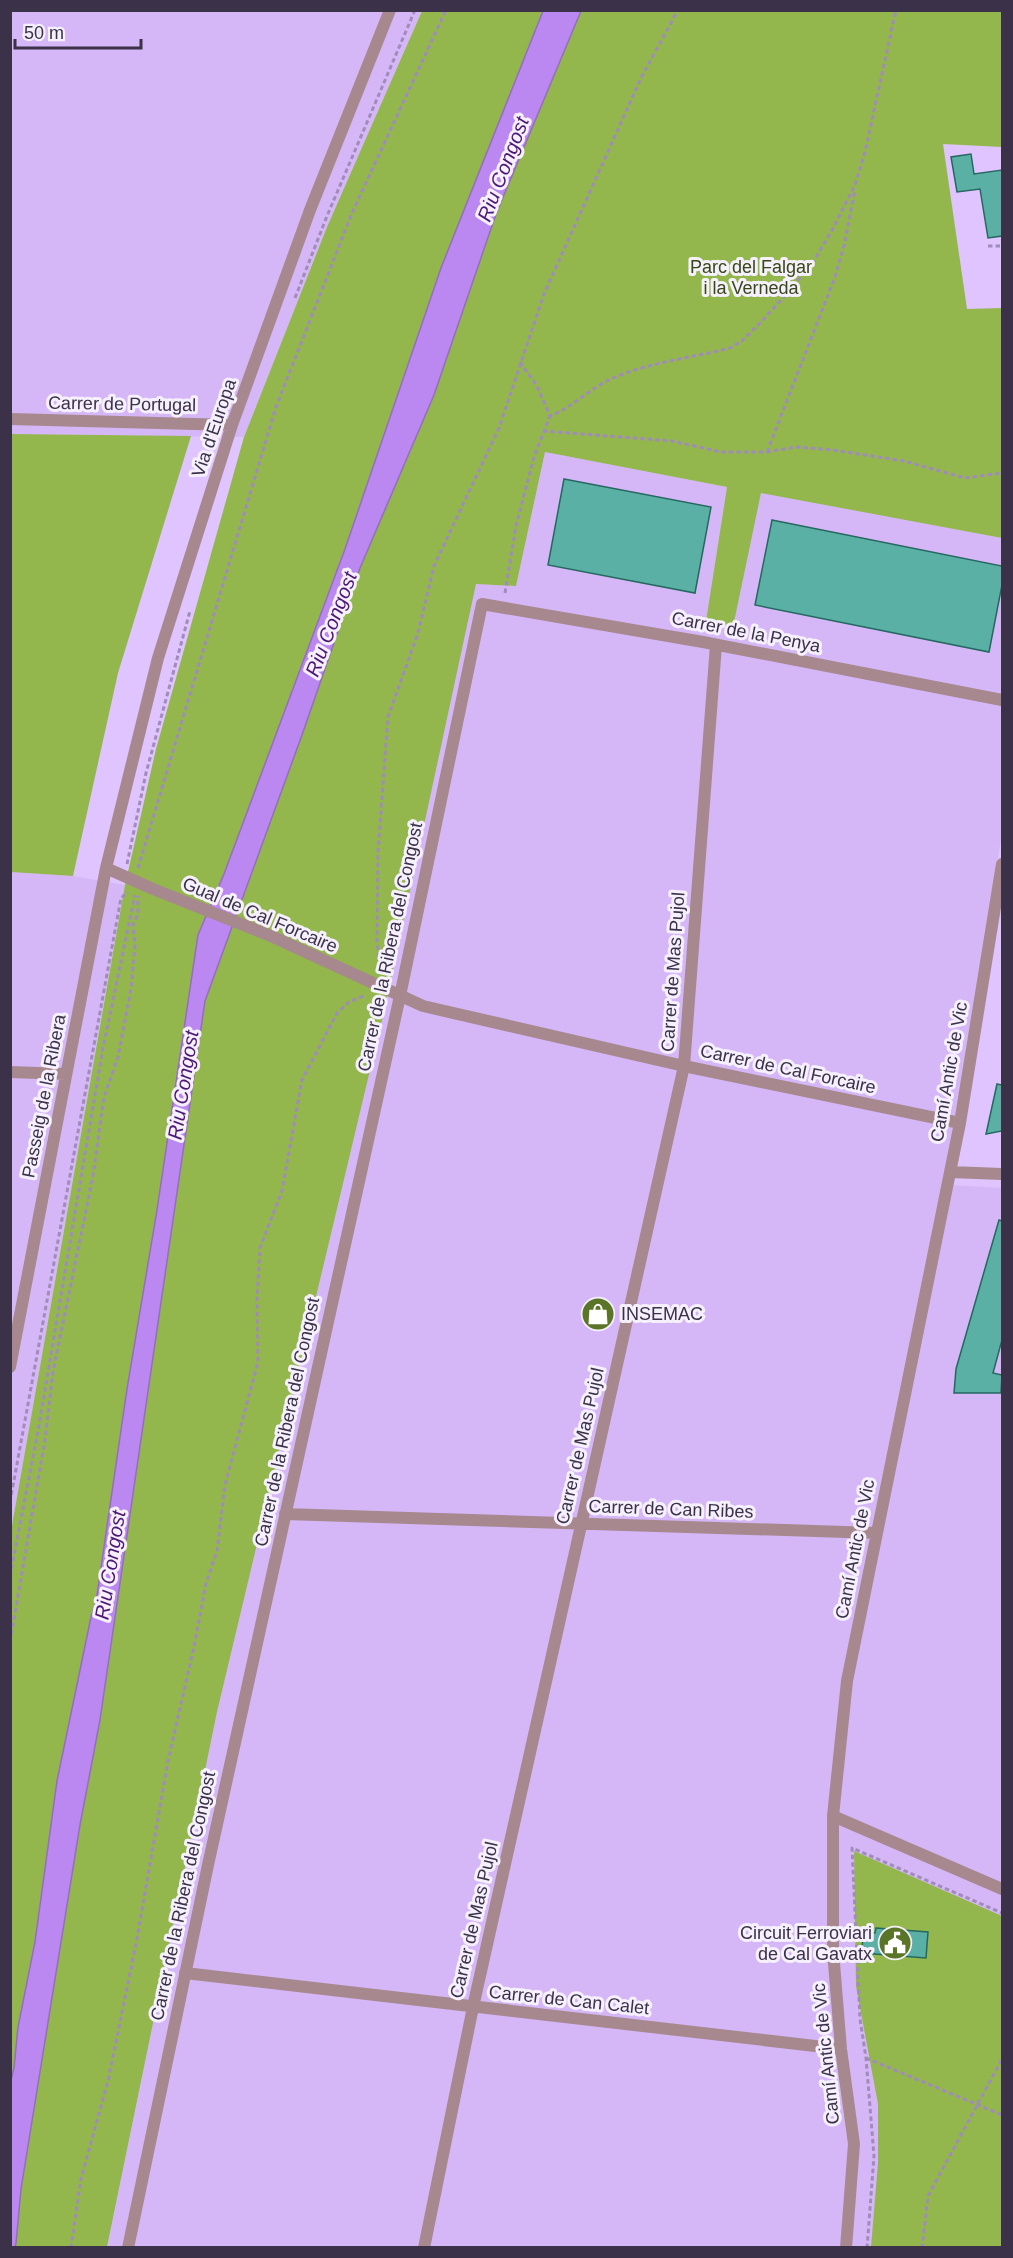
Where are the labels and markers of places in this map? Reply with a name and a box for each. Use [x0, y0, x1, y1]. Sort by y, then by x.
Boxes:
shop icon: INSEMAC [580, 1296, 616, 1332]
place label: INSEMAC [621, 1304, 703, 1324]
place label: Circuit Ferroviari de Cal Gavatx [740, 1923, 872, 1964]
public building icon: Circuit Ferroviari de Cal Gavatx [877, 1925, 913, 1961]

